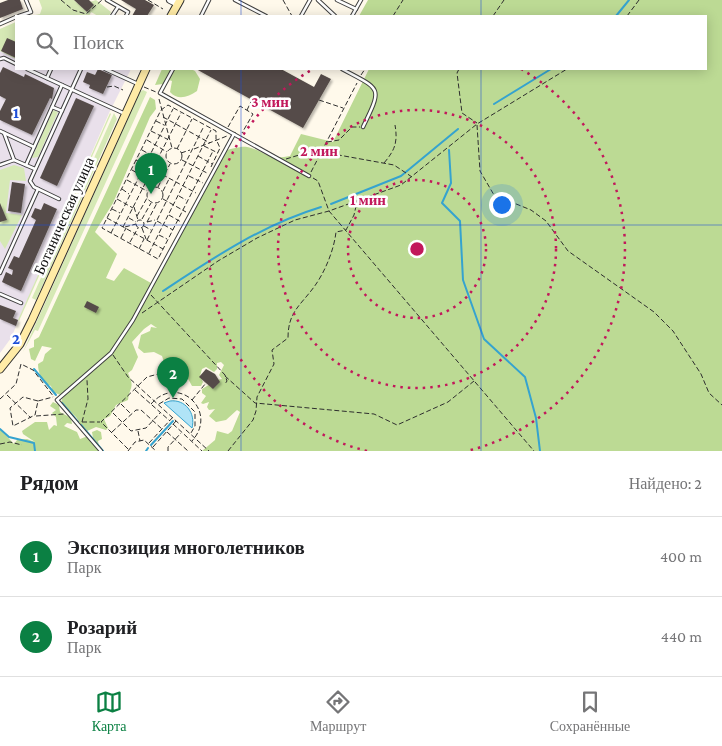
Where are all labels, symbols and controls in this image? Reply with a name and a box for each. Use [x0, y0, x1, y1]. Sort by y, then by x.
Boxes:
search box [15, 15, 707, 70]
icon: search [33, 29, 61, 57]
text: Поиск [73, 32, 124, 53]
text: 3 мин [251, 94, 289, 110]
text: 1 [13, 104, 19, 121]
text: 2 мин [300, 143, 338, 159]
pin: 1 [135, 153, 167, 194]
street label: Ботаническая улица [31, 154, 97, 277]
text: 1 мин [350, 192, 386, 208]
your location [489, 192, 515, 218]
centre of rings [408, 240, 426, 258]
text: 2 [12, 330, 20, 347]
pin: 2 [157, 357, 189, 398]
text: Рядом [20, 471, 79, 495]
text: Найдено: 2 [629, 475, 702, 492]
text: Экспозиция многолетников [67, 537, 305, 558]
text: 1 [33, 548, 39, 565]
text: 400 m [660, 548, 702, 565]
text: Парк [67, 559, 101, 576]
text: Розарий [67, 617, 137, 638]
text: 2 [32, 628, 40, 645]
text: 440 m [661, 628, 702, 645]
text: Парк [67, 639, 101, 656]
tab: Карта [92, 688, 126, 735]
tab: Маршрут [310, 688, 366, 735]
tab: Сохранённые [550, 688, 630, 735]

